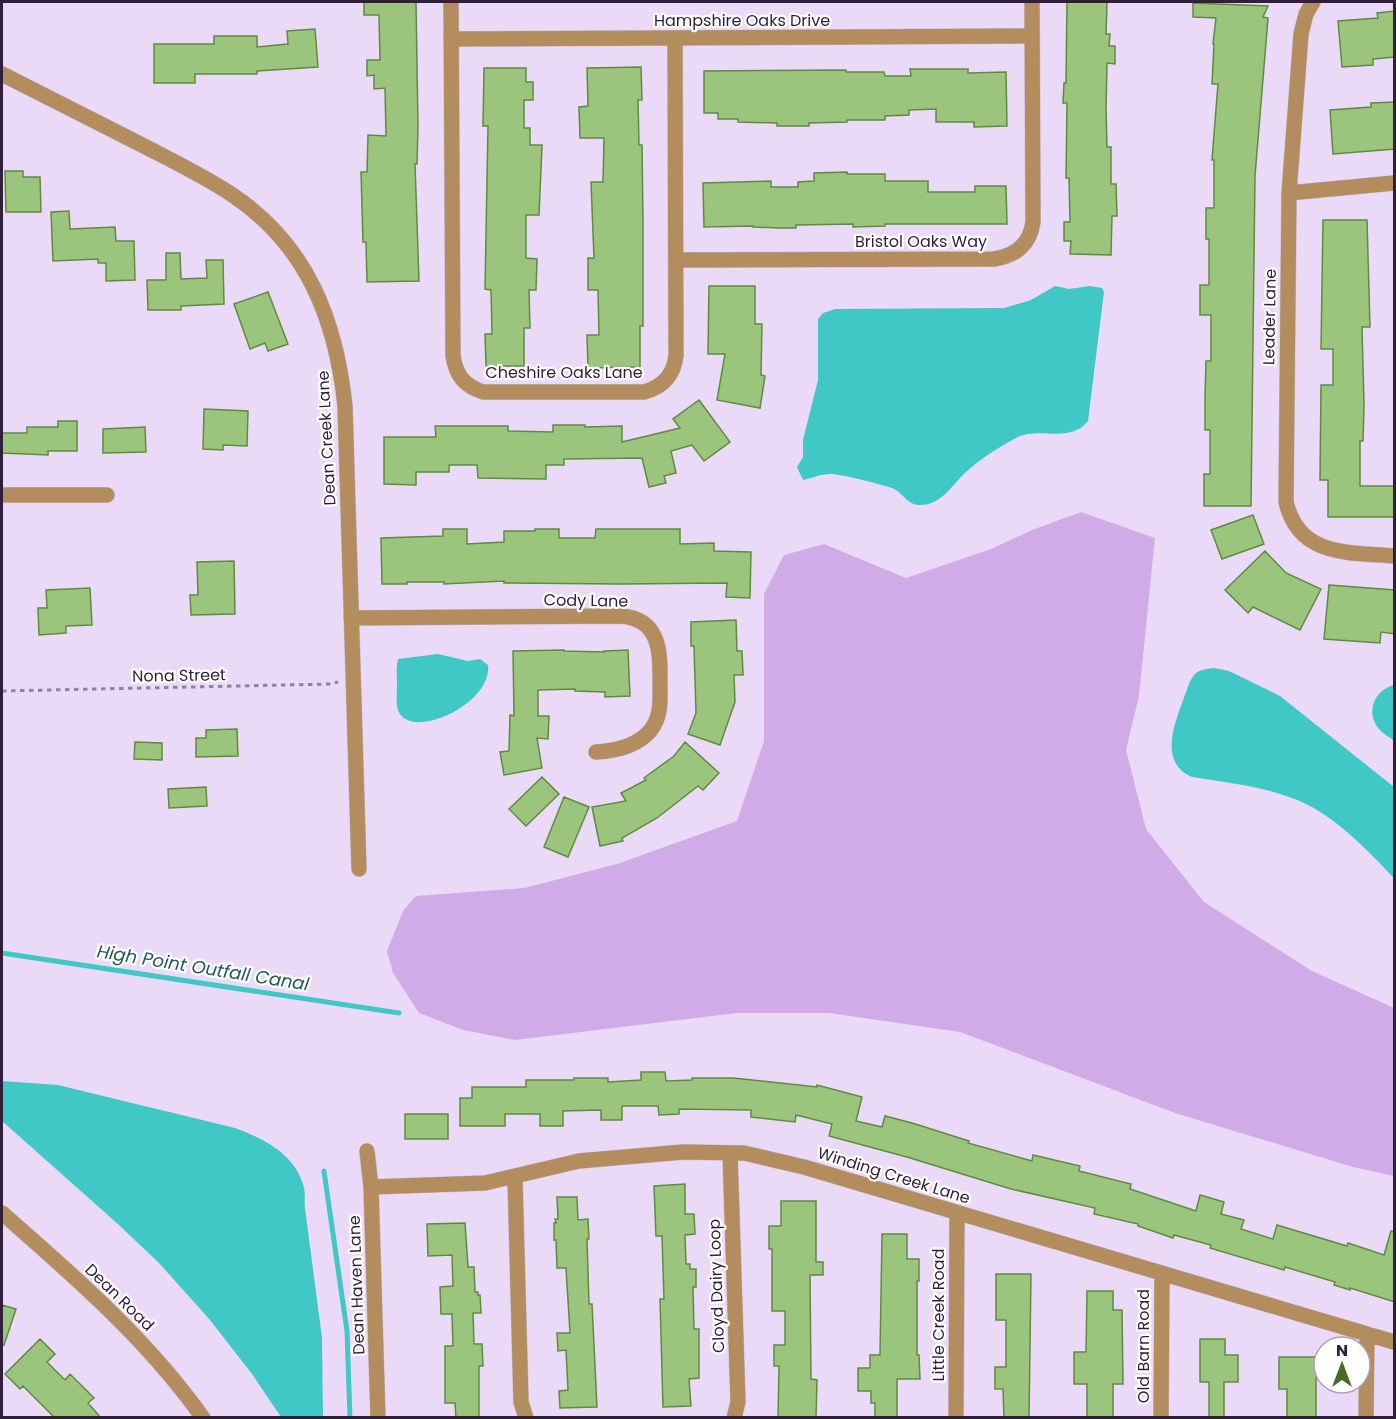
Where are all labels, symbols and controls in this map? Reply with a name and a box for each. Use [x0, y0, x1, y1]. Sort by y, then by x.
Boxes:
street label: Hampshire Oaks Drive [654, 9, 830, 32]
street label: Bristol Oaks Way [855, 230, 987, 253]
street label: Leader Lane [1257, 268, 1282, 365]
street label: Cheshire Oaks Lane [485, 361, 643, 384]
street label: Dean Creek Lane [311, 370, 342, 506]
street label: Cody Lane [544, 588, 629, 613]
street label: Nona Street [132, 663, 226, 688]
water label: High Point Outfall Canal [95, 938, 311, 997]
street label: Winding Creek Lane [815, 1141, 973, 1210]
street label: Dean Haven Lane [343, 1215, 370, 1355]
street label: Cloyd Dairy Loop [703, 1218, 730, 1353]
street label: Little Creek Road [927, 1249, 950, 1381]
street label: Dean Road [80, 1258, 159, 1336]
street label: Old Barn Road [1132, 1289, 1155, 1403]
north arrow [1312, 1335, 1372, 1395]
text: N [1336, 1339, 1348, 1362]

